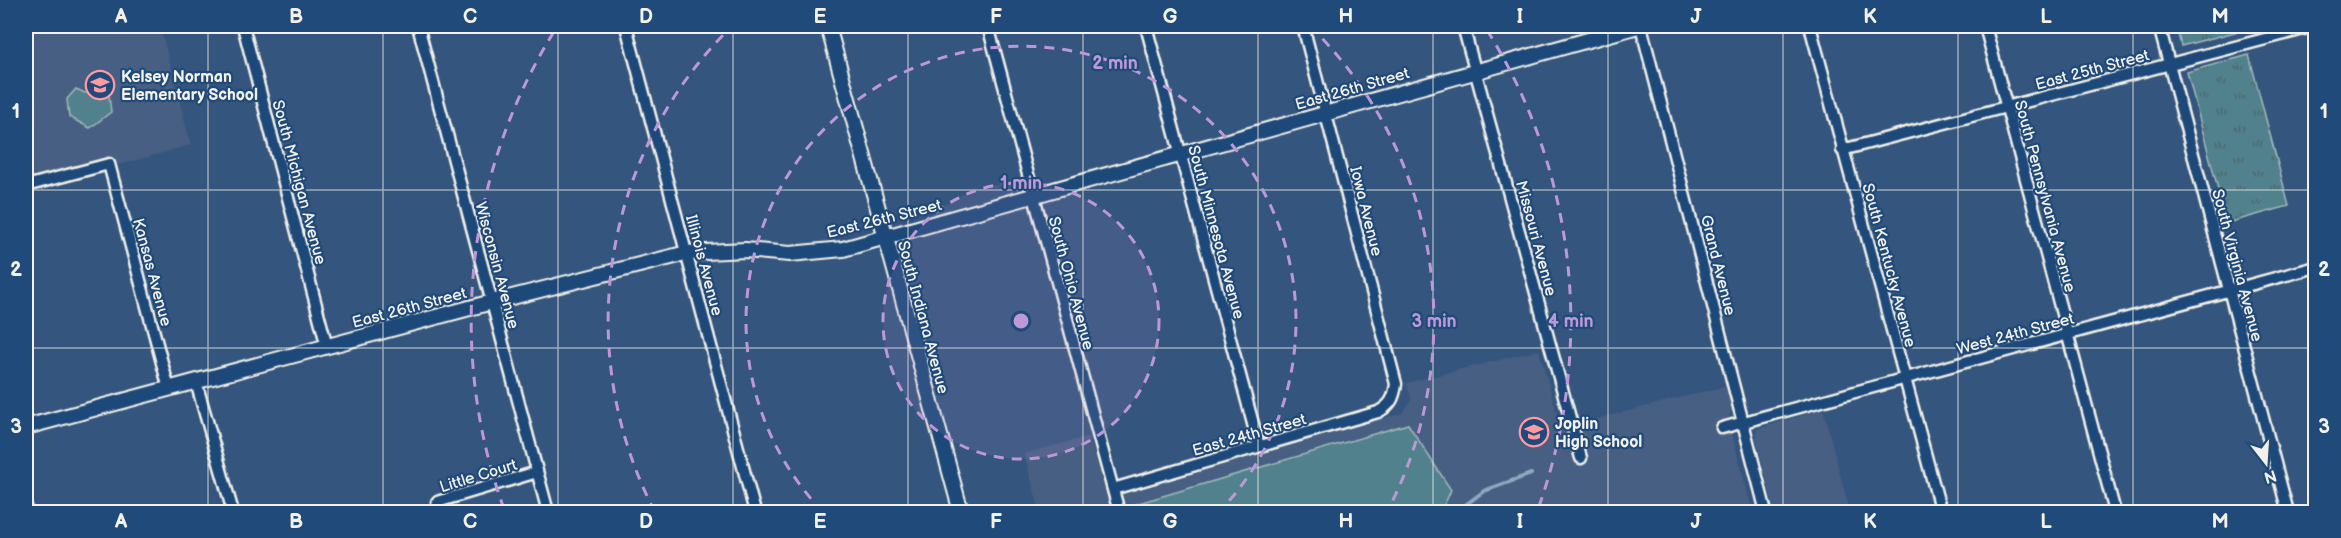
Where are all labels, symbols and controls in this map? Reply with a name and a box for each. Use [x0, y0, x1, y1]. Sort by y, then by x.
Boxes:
text: A [114, 5, 128, 29]
text: B [289, 5, 303, 29]
text: C [463, 5, 477, 29]
text: D [639, 5, 653, 29]
text: E [814, 5, 827, 29]
text: F [990, 5, 1002, 29]
text: G [1163, 5, 1178, 29]
text: H [1339, 5, 1353, 29]
text: I [1517, 5, 1523, 29]
text: J [1691, 5, 1703, 29]
text: K [1863, 5, 1877, 29]
text: L [2040, 5, 2052, 29]
text: M [2211, 5, 2229, 29]
street label: East 25th Street [2033, 46, 2151, 95]
text: 2 min [1092, 53, 1138, 74]
street label: East 26th Street [1293, 64, 1412, 115]
place label: Kelsey Norman Elementary School [121, 68, 258, 105]
school or university icon: Kelsey Norman Elementary School [84, 69, 116, 101]
street label: South Michigan Avenue [267, 98, 330, 267]
street label: South Pennsylvania Avenue [2010, 98, 2079, 295]
text: 1 [12, 100, 20, 124]
text: 1 [2320, 100, 2328, 124]
street label: South Minnesota Avenue [1183, 143, 1248, 322]
street label: Iowa Avenue [1345, 165, 1386, 259]
text: 1 min [1000, 173, 1042, 194]
street label: Missouri Avenue [1511, 179, 1560, 299]
street label: South Kentucky Avenue [1858, 181, 1920, 350]
street label: South Virginia Avenue [2207, 187, 2266, 344]
street label: East 26th Street [825, 196, 944, 243]
street label: Wisconsin Avenue [470, 200, 523, 332]
street label: Illinois Avenue [681, 213, 726, 318]
street label: Grand Avenue [1696, 213, 1739, 318]
street label: South Ohio Avenue [1044, 215, 1098, 353]
street label: Kansas Avenue [128, 216, 175, 329]
street label: South Indiana Avenue [893, 239, 952, 396]
text: 2 [10, 258, 22, 282]
text: 2 [2318, 258, 2330, 282]
street label: East 26th Street [350, 284, 469, 333]
street label: West 24th Street [1954, 310, 2076, 359]
centre of rings [1011, 311, 1031, 331]
text: 3 min [1411, 311, 1457, 332]
text: 4 min [1548, 311, 1594, 332]
street label: East 24th Street [1190, 410, 1309, 461]
text: 3 [10, 415, 22, 439]
place label: Joplin High School [1555, 415, 1642, 452]
text: 3 [2318, 415, 2330, 439]
school or university icon: Joplin High School [1518, 416, 1550, 448]
north arrow [2236, 433, 2296, 493]
street label: Little Court [437, 456, 520, 497]
text: N [2261, 465, 2278, 487]
text: A [114, 510, 128, 534]
text: B [289, 510, 303, 534]
text: C [463, 510, 477, 534]
text: D [639, 510, 653, 534]
text: E [814, 510, 827, 534]
text: F [990, 510, 1002, 534]
text: G [1163, 510, 1178, 534]
text: H [1339, 510, 1353, 534]
text: I [1517, 510, 1523, 534]
text: J [1691, 510, 1703, 534]
text: K [1863, 510, 1877, 534]
text: L [2040, 510, 2052, 534]
text: M [2211, 510, 2229, 534]

